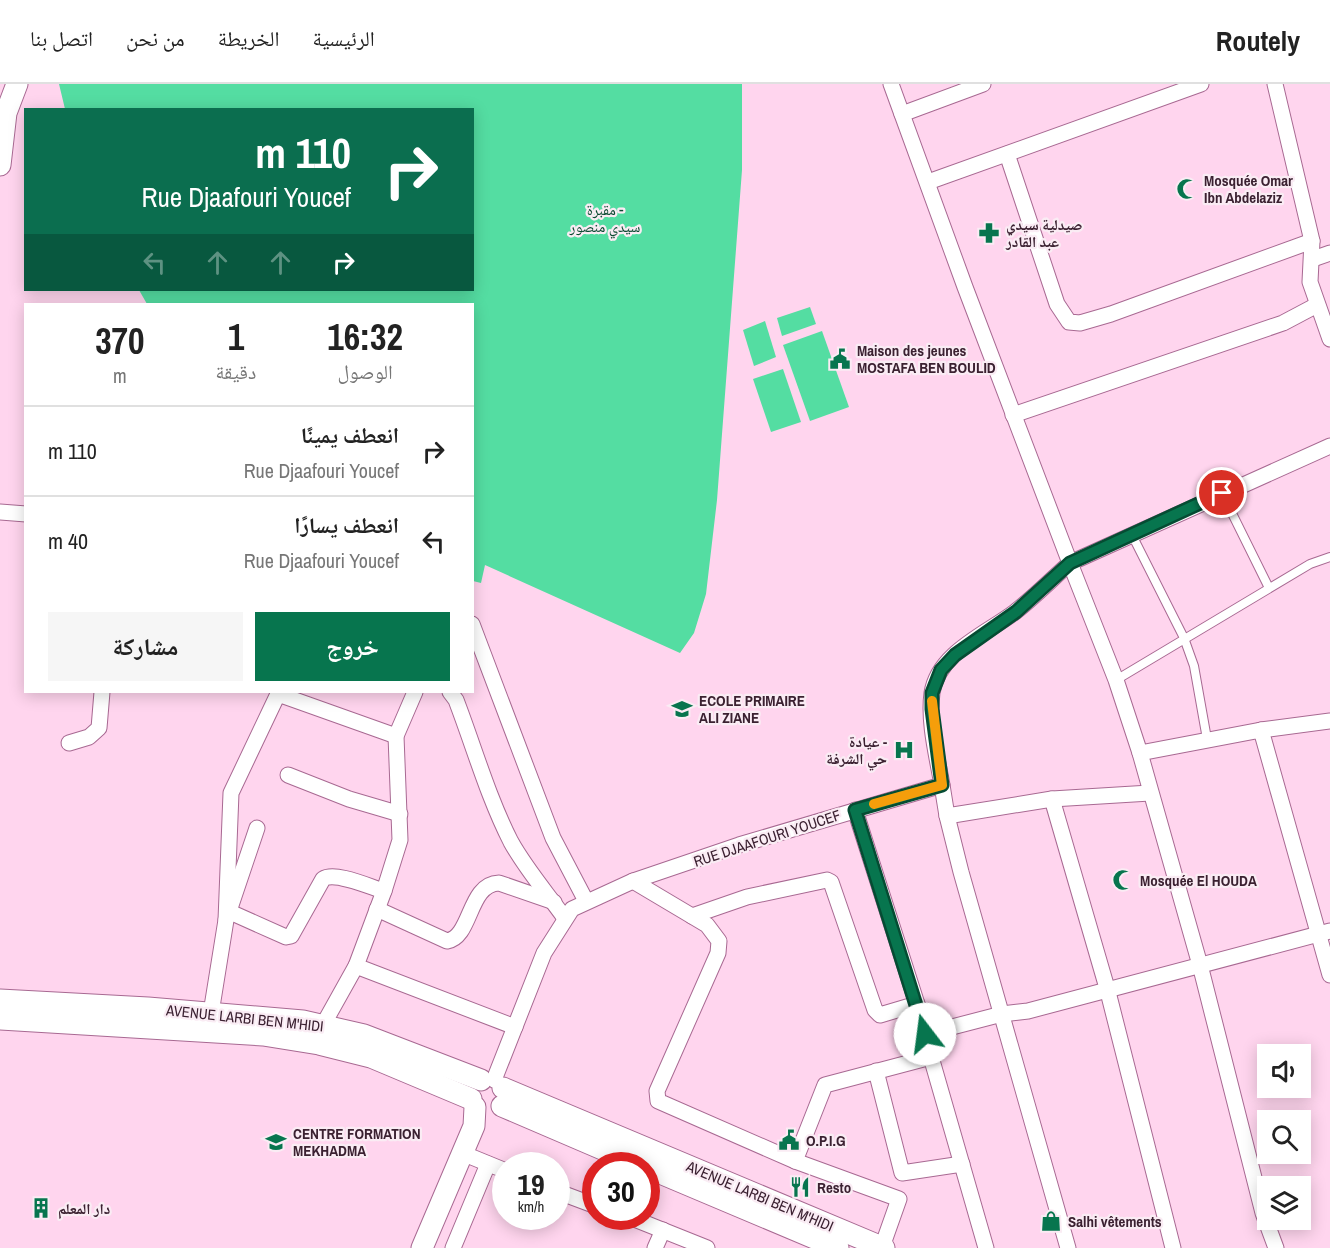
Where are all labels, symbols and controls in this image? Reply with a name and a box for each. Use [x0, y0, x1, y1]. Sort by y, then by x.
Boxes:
text: Routely [1216, 22, 1300, 60]
text: اتصل بنا [30, 24, 93, 53]
text: من نحن [126, 24, 185, 53]
text: الخريطة [218, 24, 280, 53]
text: الرئيسية [313, 24, 375, 53]
text: 110 m [255, 125, 351, 181]
icon: right [372, 132, 450, 210]
place label: Mosquée Omar Ibn Abdelaziz [1204, 170, 1293, 208]
mosque icon: Mosquée Omar Ibn Abdelaziz [1175, 177, 1199, 201]
text: Rue Djaafouri Youcef [141, 179, 351, 215]
park label: مقبرة - سيدي منصور [569, 199, 641, 238]
place label: صيدلية سيدي عبد القادر [1005, 214, 1082, 252]
pharmacy icon: صيدلية سيدي عبد القادر [977, 221, 1001, 245]
icon: left [138, 246, 171, 279]
icon: ahead [201, 246, 234, 279]
icon: ahead [264, 246, 297, 279]
icon: right [327, 246, 360, 279]
text: 1 [228, 313, 244, 361]
text: 16:32 [327, 313, 403, 361]
text: 370 [95, 317, 144, 365]
place label: Maison des jeunes MOSTAFA BEN BOULID [857, 340, 996, 378]
public building icon: Maison des jeunes MOSTAFA BEN BOULID [828, 347, 852, 371]
text: دقيقة [216, 358, 256, 385]
text: الوصول [337, 358, 393, 385]
text: m [113, 362, 127, 389]
text: انعطف يمينًا [301, 420, 399, 450]
icon: right [417, 435, 450, 468]
text: 110 m [48, 436, 97, 466]
text: Rue Djaafouri Youcef [244, 457, 399, 484]
pin [1196, 467, 1247, 518]
icon: arrive [1205, 476, 1238, 509]
text: انعطف يسارًا [294, 510, 399, 540]
icon: left [417, 525, 450, 558]
text: 40 m [48, 526, 88, 556]
text: Rue Djaafouri Youcef [244, 547, 399, 574]
button: مشاركة [48, 612, 243, 681]
button: خروج [255, 612, 450, 681]
place label: ECOLE PRIMAIRE ALI ZIANE [699, 690, 805, 728]
school or university icon: ECOLE PRIMAIRE ALI ZIANE [670, 697, 694, 721]
place label: عيادة - حي الشرفة [826, 731, 887, 770]
hospital icon: عيادة - حي الشرفة [892, 738, 916, 762]
street label: RUE DJAAFOURI YOUCEF [691, 804, 843, 872]
mosque icon: Mosquée El HOUDA [1111, 868, 1135, 892]
place label: Mosquée El HOUDA [1140, 870, 1257, 891]
street label: AVENUE LARBI BEN M'HIDI [164, 999, 325, 1037]
position arrow [893, 1002, 957, 1066]
map controls [1257, 1044, 1311, 1230]
button: sound [1257, 1044, 1311, 1098]
button: search [1257, 1110, 1311, 1164]
place label: CENTRE FORMATION MEKHADMA [293, 1123, 421, 1161]
public building icon: O.P.I.G [777, 1128, 801, 1152]
school or university icon: CENTRE FORMATION MEKHADMA [264, 1130, 288, 1154]
place label: O.P.I.G [806, 1130, 845, 1151]
speed limit sign: 30 [582, 1152, 660, 1230]
street label: AVENUE LARBI BEN M'HIDI [682, 1155, 837, 1237]
text: 19 [517, 1164, 545, 1204]
restaurant icon: Resto [788, 1175, 812, 1199]
button: layers [1257, 1176, 1311, 1230]
place label: Resto [817, 1177, 851, 1198]
building icon: دار المعلم [29, 1196, 53, 1220]
text: km/h [518, 1196, 544, 1217]
place label: دار المعلم [58, 1198, 110, 1219]
shop icon: Salhi vêtements [1039, 1209, 1063, 1233]
place label: Salhi vêtements [1068, 1211, 1162, 1232]

